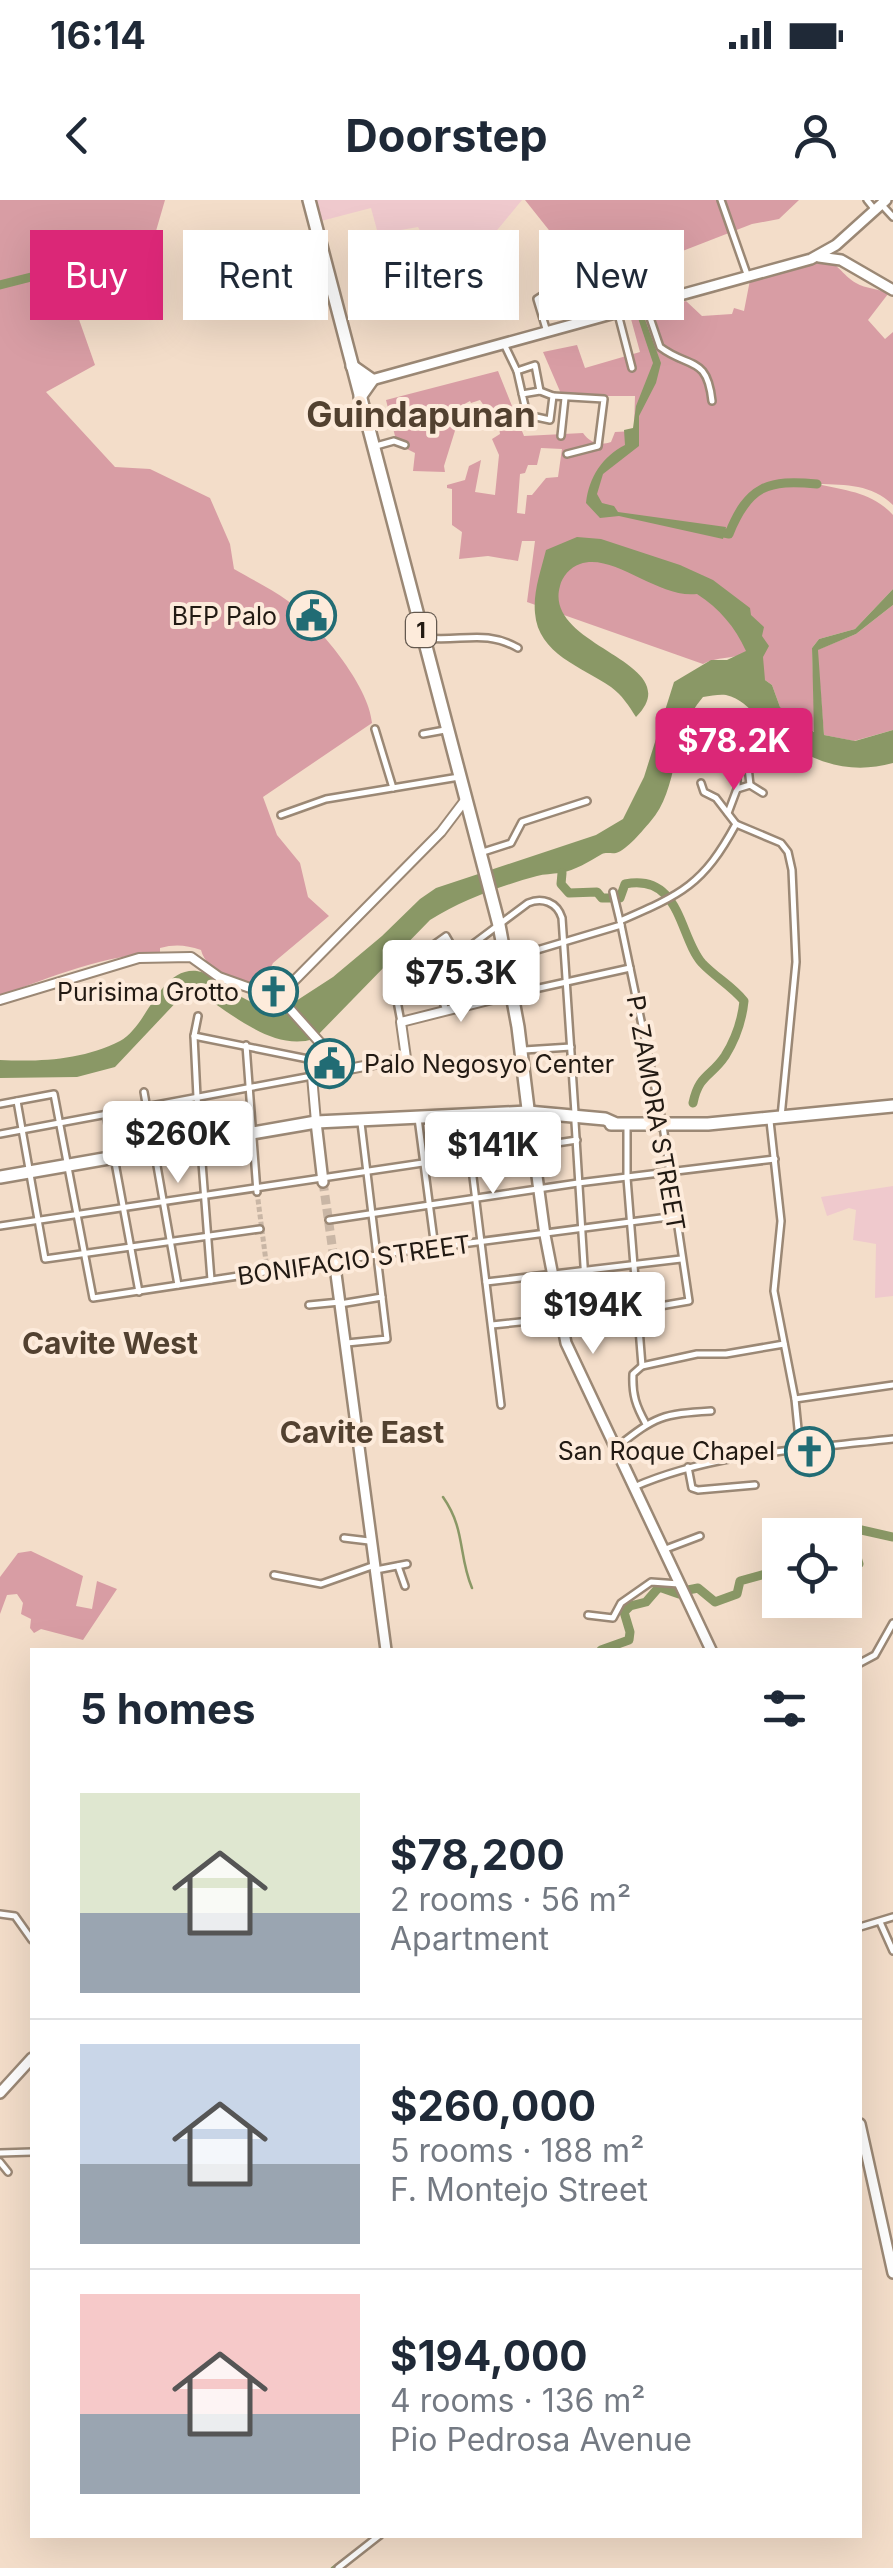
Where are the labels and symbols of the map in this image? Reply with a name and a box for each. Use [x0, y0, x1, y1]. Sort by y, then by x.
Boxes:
district label: Guindapunan [306, 393, 536, 435]
public building icon: BFP Palo [286, 590, 338, 642]
place label: BFP Palo [172, 601, 277, 631]
road number: 1 [406, 613, 436, 647]
pin: $78.2K [653, 708, 815, 793]
pin: $75.3K [380, 940, 542, 1025]
church icon: Purisima Grotto [248, 966, 300, 1018]
place label: Purisima Grotto [57, 977, 239, 1007]
street label: P. ZAMORA STREET [620, 993, 692, 1233]
public building icon: Palo Negosyo Center [303, 1038, 355, 1090]
place label: Palo Negosyo Center [364, 1049, 614, 1079]
pin: $260K [108, 1101, 248, 1186]
pin: $141K [423, 1112, 563, 1197]
street label: BONIFACIO STREET [235, 1229, 473, 1291]
pin: $194K [523, 1272, 663, 1357]
district label: Cavite West [22, 1325, 198, 1361]
district label: Cavite East [280, 1414, 444, 1450]
church icon: San Roque Chapel [784, 1425, 836, 1477]
place label: San Roque Chapel [558, 1436, 775, 1466]

